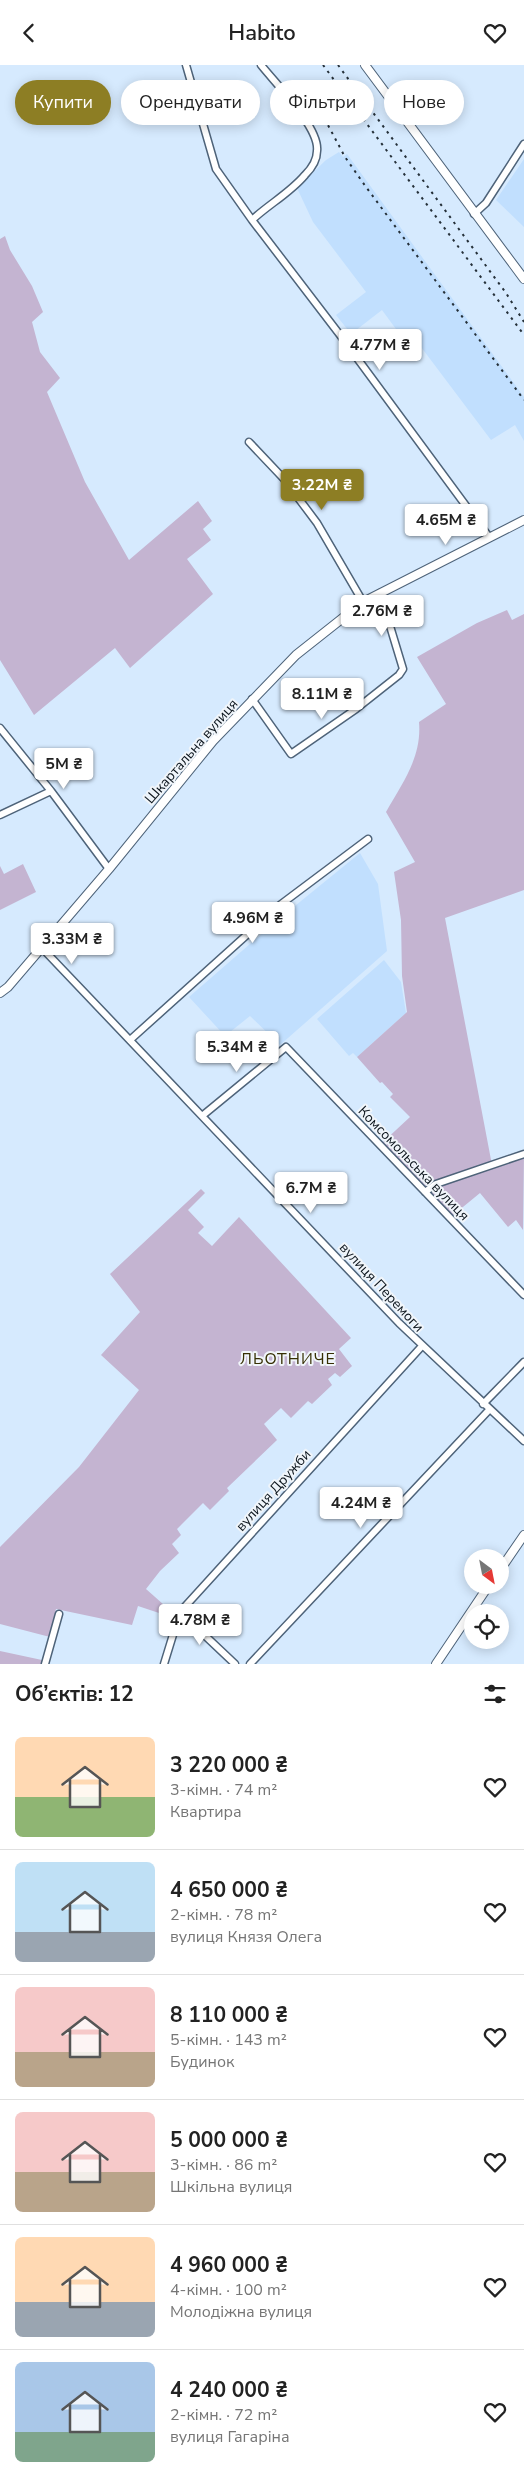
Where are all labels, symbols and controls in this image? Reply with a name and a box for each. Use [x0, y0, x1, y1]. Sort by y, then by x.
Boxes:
text: Habito [228, 18, 296, 48]
icon: back [15, 19, 43, 47]
icon: heart [481, 19, 509, 47]
chip: Купити [15, 80, 111, 125]
chip: Орендувати [121, 80, 260, 125]
chip: Фільтри [270, 80, 374, 125]
chip: Нове [384, 80, 464, 125]
pin: 4.77M ₴ [334, 329, 426, 371]
text: 4.77M ₴ [350, 334, 410, 356]
pin: 3.22M ₴ [276, 469, 368, 511]
text: 3.22M ₴ [292, 474, 352, 496]
pin: 4.65M ₴ [400, 503, 492, 546]
text: 4.65M ₴ [416, 509, 476, 531]
pin: 2.76M ₴ [336, 595, 428, 637]
text: 2.76M ₴ [352, 600, 412, 622]
pin: 8.11M ₴ [276, 677, 368, 720]
text: 8.11M ₴ [292, 683, 352, 705]
street label: Шкартальна вулиця [140, 695, 242, 808]
pin: 5M ₴ [34, 747, 94, 790]
text: 5M ₴ [45, 753, 83, 775]
pin: 4.96M ₴ [207, 901, 299, 944]
text: 4.96M ₴ [223, 907, 283, 929]
pin: 3.33M ₴ [26, 923, 118, 965]
text: 3.33M ₴ [42, 928, 102, 950]
pin: 5.34M ₴ [191, 1031, 283, 1073]
text: 5.34M ₴ [207, 1036, 267, 1058]
street label: Комсомольська вулиця [354, 1102, 473, 1225]
pin: 6.7M ₴ [270, 1171, 352, 1214]
text: 6.7M ₴ [286, 1177, 336, 1199]
street label: вулиця Перемоги [335, 1239, 428, 1336]
district label: ЛЬОТНИЧЕ [240, 1348, 336, 1370]
street label: вулиця Дружби [232, 1445, 315, 1535]
pin: 4.24M ₴ [315, 1487, 407, 1529]
text: 4.24M ₴ [331, 1492, 391, 1514]
north arrow [464, 1549, 509, 1594]
map controls [464, 1549, 509, 1649]
pin: 4.78M ₴ [154, 1603, 246, 1646]
button: locate [464, 1604, 509, 1649]
text: 4.78M ₴ [170, 1609, 230, 1631]
text: Об’єктів: 12 [15, 1680, 134, 1708]
icon: filters [481, 1680, 509, 1708]
text: 3 220 000 ₴ [170, 1751, 288, 1779]
icon: home [55, 1757, 115, 1817]
icon: heart [481, 1773, 509, 1801]
text: 3-кімн. · 74 m² [170, 1779, 277, 1801]
text: Квартира [170, 1801, 242, 1823]
text: 4 650 000 ₴ [170, 1876, 288, 1904]
icon: home [55, 1882, 115, 1942]
icon: heart [481, 1898, 509, 1926]
text: 2-кімн. · 78 m² [170, 1904, 277, 1926]
text: вулиця Князя Олега [170, 1926, 322, 1948]
text: 8 110 000 ₴ [170, 2001, 288, 2029]
icon: home [55, 2007, 115, 2067]
icon: heart [481, 2023, 509, 2051]
text: 5-кімн. · 143 m² [170, 2029, 287, 2051]
text: Будинок [170, 2051, 234, 2073]
text: 5 000 000 ₴ [170, 2126, 288, 2154]
icon: home [55, 2132, 115, 2192]
icon: heart [481, 2148, 509, 2176]
text: 3-кімн. · 86 m² [170, 2154, 277, 2176]
text: Шкільна вулиця [170, 2176, 292, 2198]
text: 4 960 000 ₴ [170, 2251, 288, 2279]
icon: home [55, 2257, 115, 2317]
icon: heart [481, 2273, 509, 2301]
text: 4-кімн. · 100 m² [170, 2279, 287, 2301]
text: Молодіжна вулиця [170, 2301, 312, 2323]
text: 4 240 000 ₴ [170, 2376, 288, 2404]
icon: home [55, 2382, 115, 2442]
icon: heart [481, 2398, 509, 2426]
text: 2-кімн. · 72 m² [170, 2404, 277, 2426]
text: вулиця Гагаріна [170, 2426, 290, 2448]

